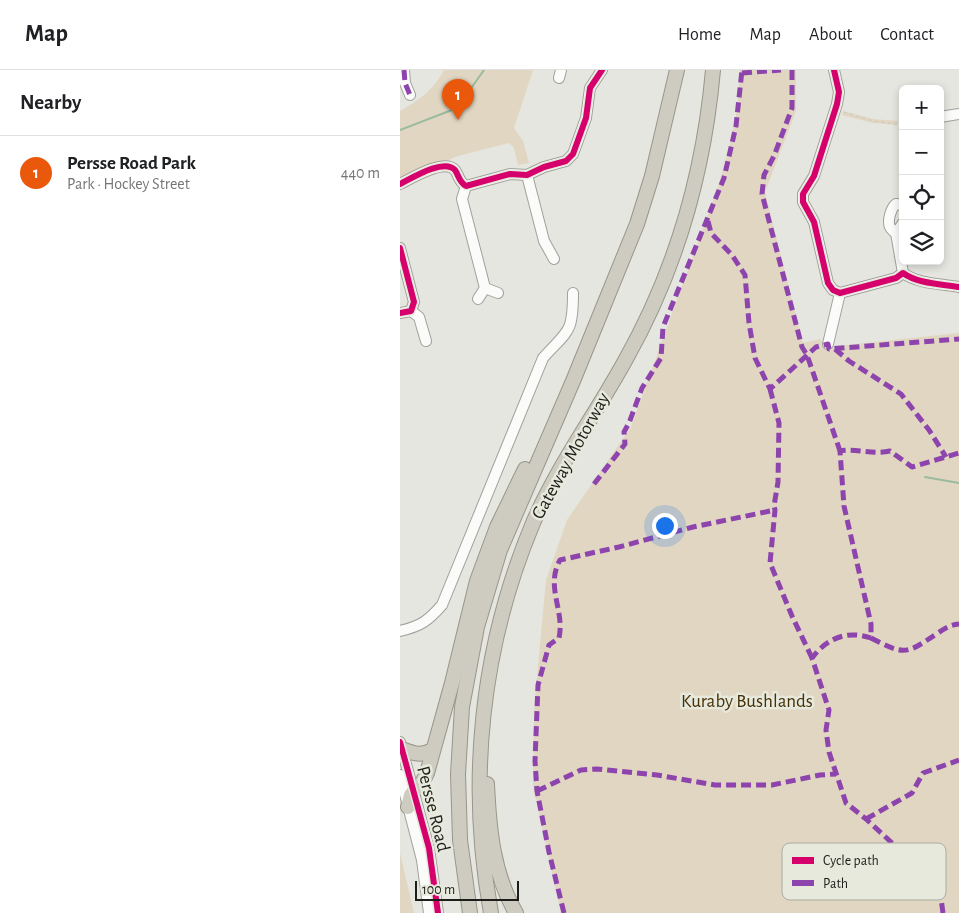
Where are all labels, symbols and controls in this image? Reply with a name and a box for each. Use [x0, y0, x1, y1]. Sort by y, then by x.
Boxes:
text: Map [25, 22, 68, 46]
text: Home [678, 26, 721, 44]
text: Map [749, 26, 781, 44]
text: About [809, 26, 852, 44]
text: Contact [880, 26, 934, 44]
pin: 1 [442, 79, 474, 120]
map controls [899, 85, 944, 265]
button: + [899, 85, 944, 130]
text: Nearby [20, 92, 81, 113]
button: − [899, 130, 944, 175]
text: Persse Road Park [67, 154, 196, 173]
text: 1 [33, 165, 39, 181]
text: 440 m [341, 165, 380, 181]
button: locate [899, 175, 944, 220]
text: Park · Hockey Street [67, 176, 190, 192]
button: layers [899, 220, 944, 265]
street label: Gateway Motorway [528, 390, 614, 522]
your location [652, 513, 678, 539]
park label: Kuraby Bushlands [681, 692, 813, 711]
street label: Persse Road [413, 764, 453, 854]
legend [782, 843, 946, 900]
text: Cycle path [823, 854, 879, 868]
text: Path [823, 877, 848, 891]
scale bar [415, 878, 519, 901]
text: 100 m [422, 883, 455, 897]

